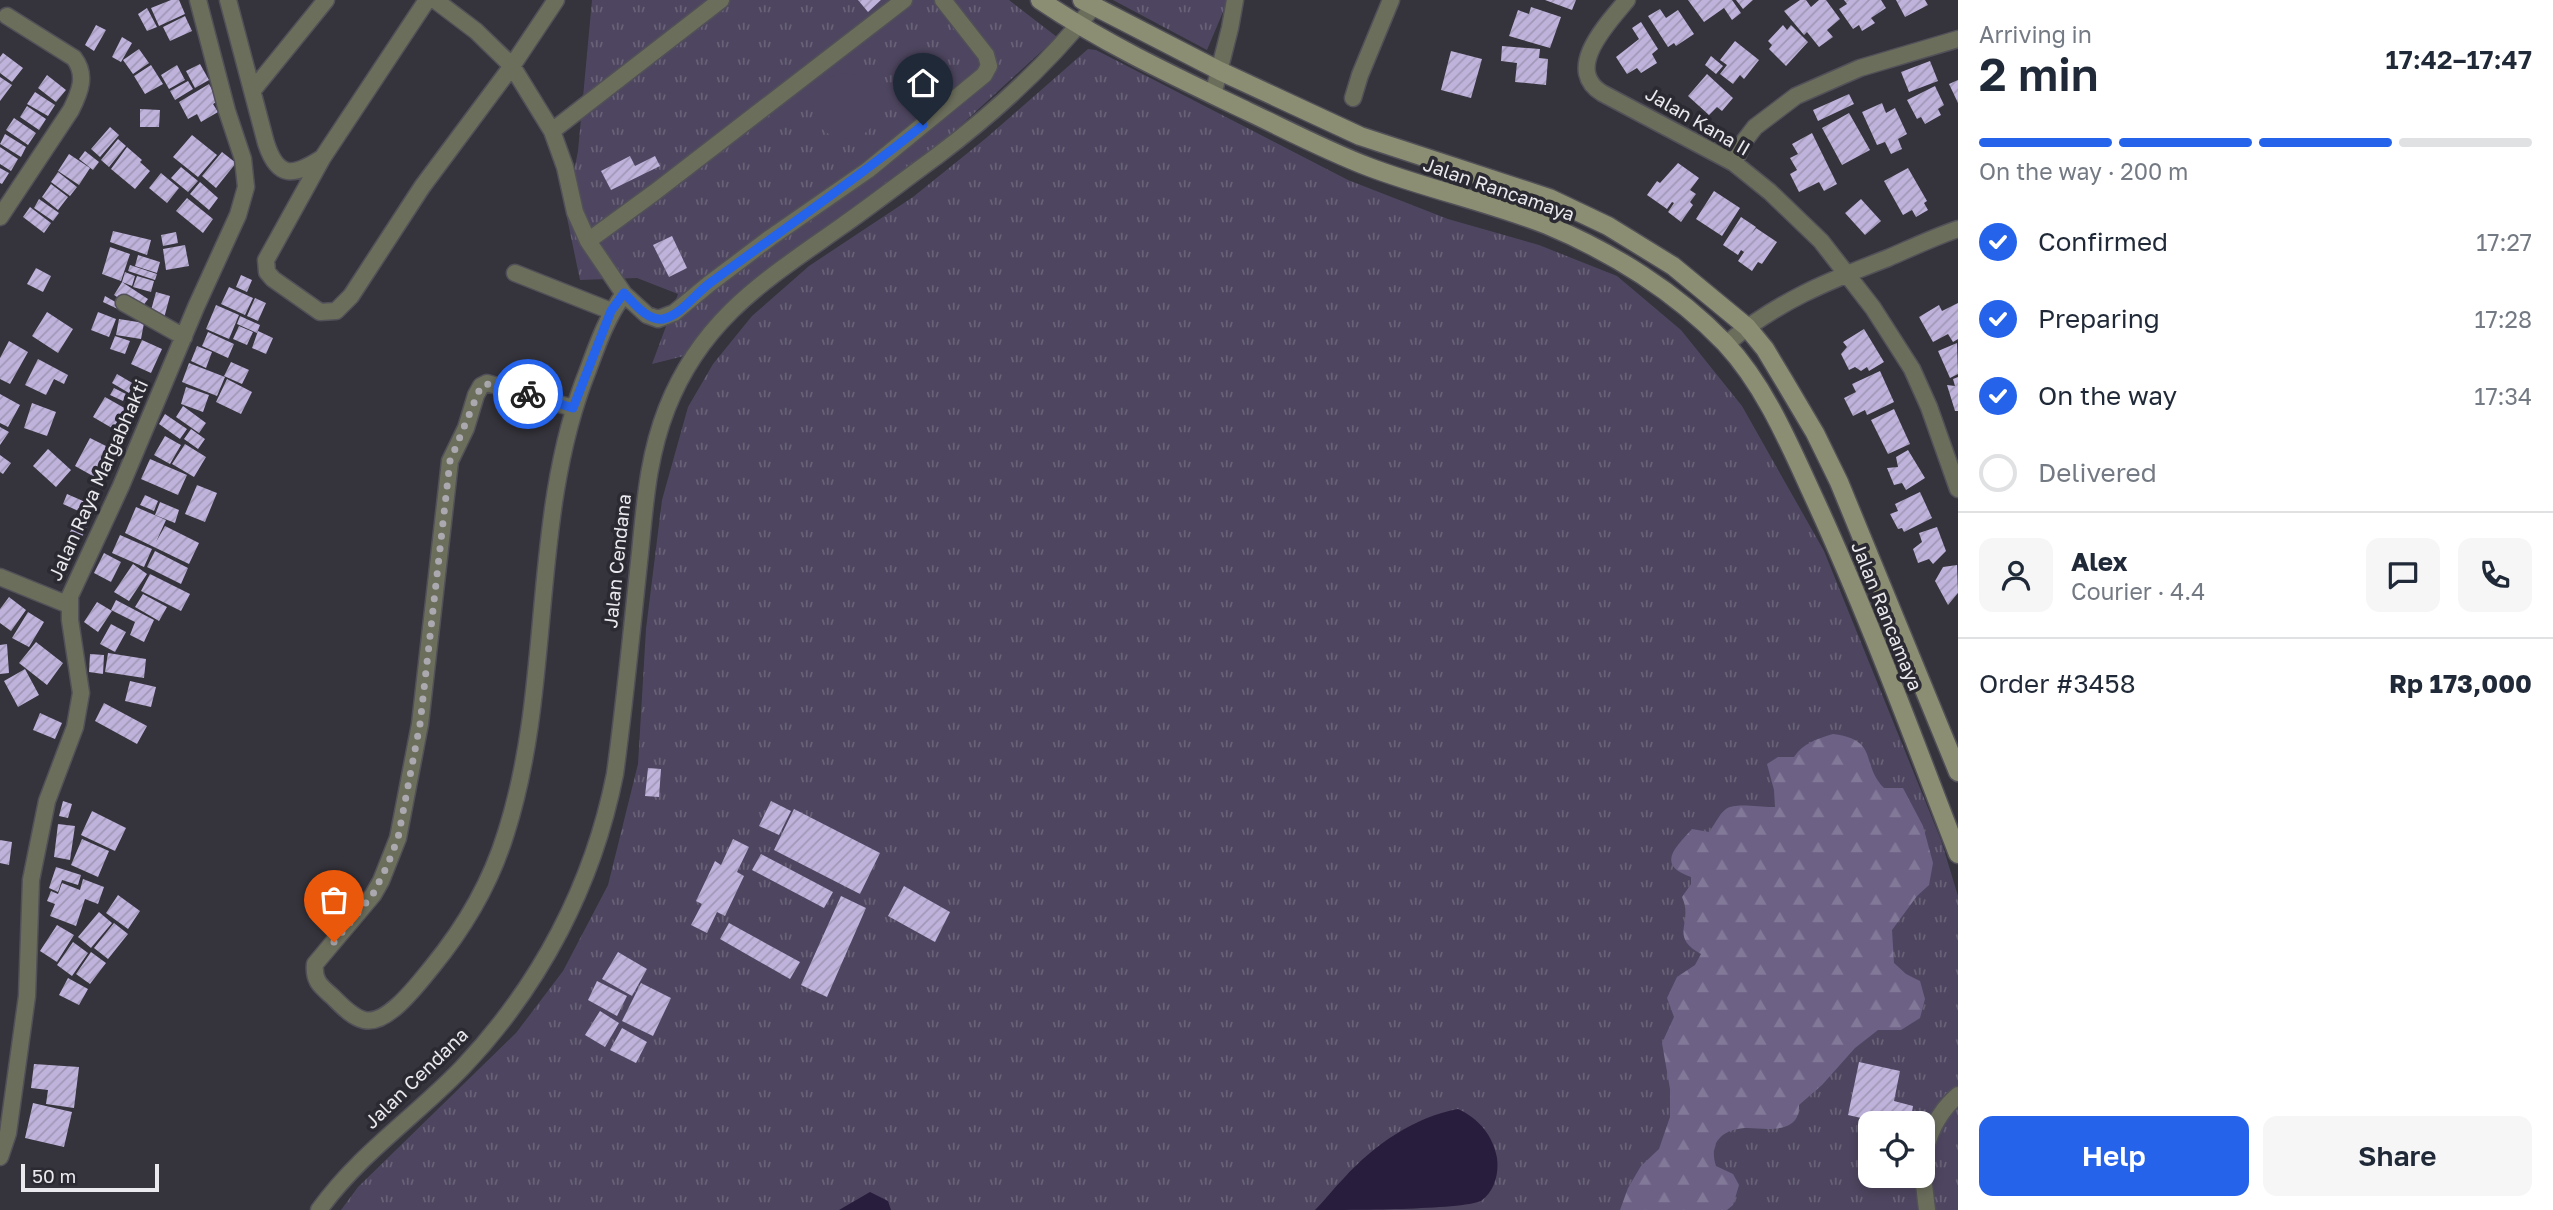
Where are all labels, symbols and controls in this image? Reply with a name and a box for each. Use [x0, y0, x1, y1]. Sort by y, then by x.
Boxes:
text: Arriving in [1979, 20, 2092, 48]
text: 17:42–17:47 [2386, 44, 2532, 75]
text: 2 min [1979, 46, 2099, 101]
pin [893, 53, 953, 125]
icon: home [904, 64, 942, 102]
street label: Jalan Kana II [1642, 81, 1755, 160]
street label: Jalan Rancamaya [1420, 152, 1578, 225]
text: On the way · 200 m [1979, 157, 2188, 185]
icon: check [1979, 223, 2017, 261]
text: Confirmed [2038, 226, 2168, 257]
text: 17:27 [2476, 228, 2532, 256]
icon: check [1979, 300, 2017, 338]
text: Preparing [2038, 303, 2160, 334]
text: 17:28 [2474, 305, 2532, 333]
courier [493, 359, 563, 429]
icon: bike [509, 375, 547, 413]
street label: Jalan Raya Margabhakti [43, 376, 152, 584]
icon: check [1979, 377, 2017, 415]
text: On the way [2038, 380, 2177, 411]
text: 17:34 [2474, 382, 2532, 410]
text: Delivered [2038, 457, 2157, 488]
street label: Jalan Cendana [598, 493, 635, 629]
street label: Jalan Rancamaya [1847, 538, 1928, 694]
button: person [1979, 538, 2053, 612]
button: chat [2366, 538, 2440, 612]
button: phone [2458, 538, 2532, 612]
text: Alex [2071, 546, 2128, 577]
text: Courier · 4.4 [2071, 577, 2205, 605]
text: Order #3458 [1979, 668, 2136, 699]
text: Rp 173,000 [2389, 668, 2532, 699]
pin [304, 870, 364, 942]
icon: bag [315, 881, 353, 919]
street label: Jalan Cendana [359, 1022, 472, 1133]
map controls [1858, 1111, 1935, 1188]
button: locate [1858, 1111, 1935, 1188]
button: Help [1979, 1116, 2249, 1196]
button: Share [2263, 1116, 2532, 1196]
scale bar [21, 1161, 159, 1193]
text: 50 m [32, 1164, 76, 1187]

